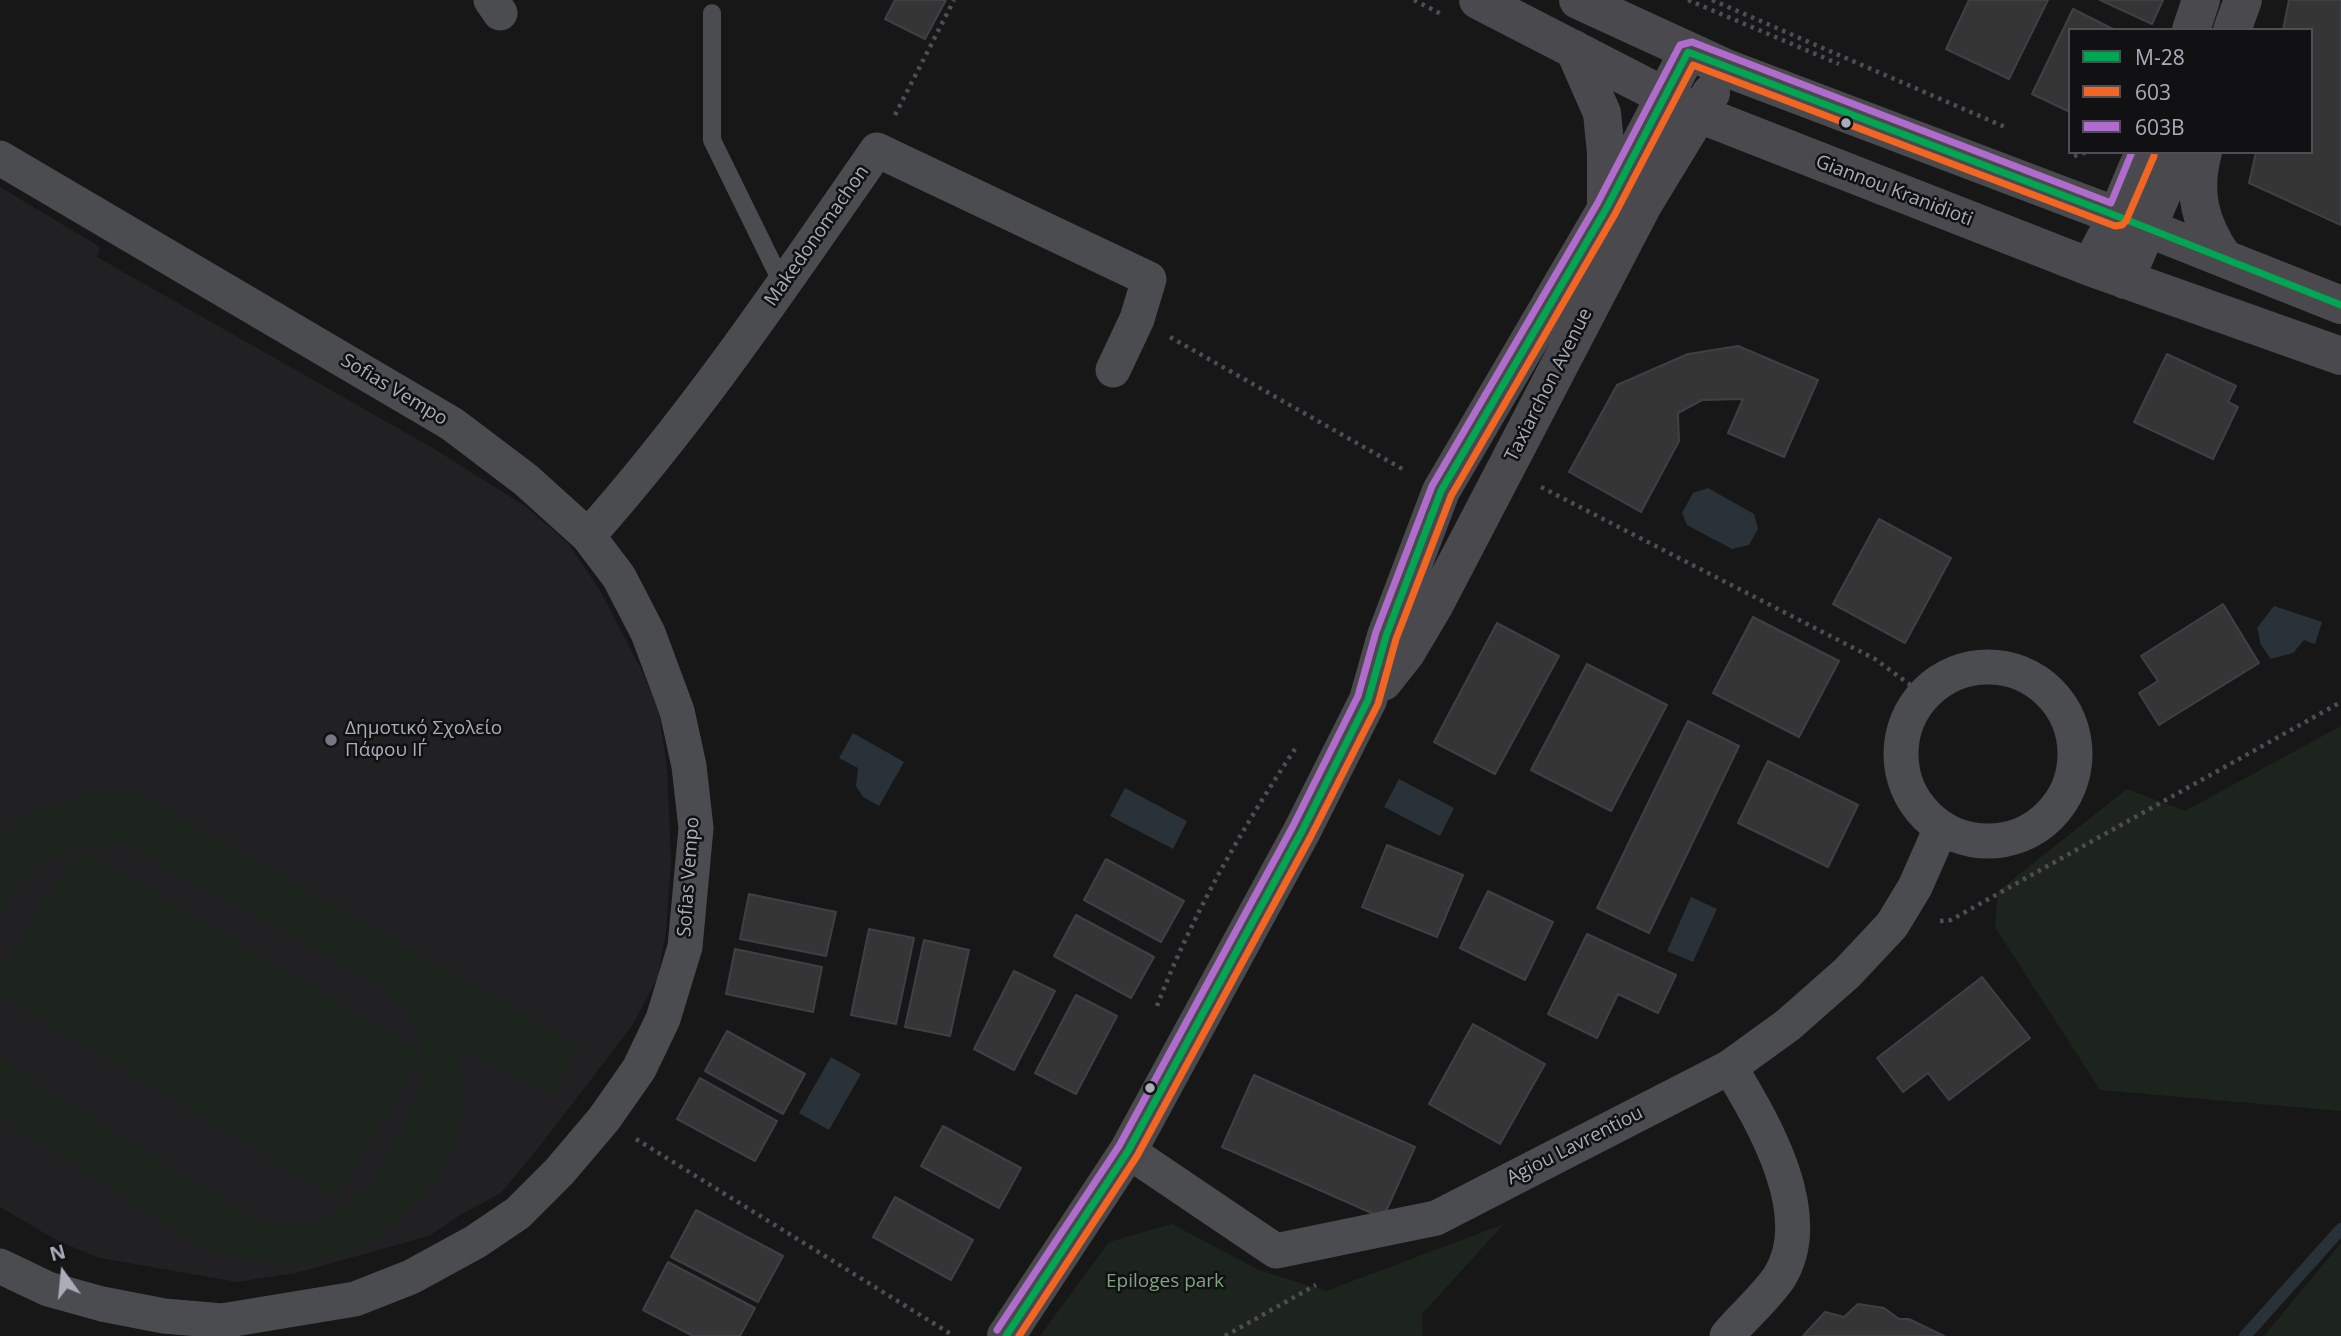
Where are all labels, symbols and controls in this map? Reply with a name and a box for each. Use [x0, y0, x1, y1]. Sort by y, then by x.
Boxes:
legend [2068, 28, 2313, 154]
text: M-28 [2135, 43, 2185, 71]
text: 603 [2135, 78, 2171, 106]
text: 603B [2135, 113, 2185, 141]
unlabelled marker [1839, 116, 1853, 130]
street label: Giannou Kranidioti [1812, 151, 1976, 231]
street label: Makedonomachon [760, 161, 874, 311]
street label: Taxiarchon Avenue [1500, 305, 1598, 465]
street label: Sofias Vempo [337, 349, 451, 431]
place label: Δημοτικό Σχολείο Πάφου ΙΓ΄ [345, 718, 502, 762]
marker: Δημοτικό Σχολείο Πάφου ΙΓ΄ [323, 732, 339, 748]
street label: Sofias Vempo [673, 816, 705, 938]
unlabelled marker [1143, 1081, 1157, 1095]
street label: Agiou Lavrentiou [1503, 1102, 1647, 1190]
north arrow [28, 1238, 98, 1308]
text: N [47, 1238, 68, 1267]
park label: Epiloges park [1106, 1271, 1224, 1293]

